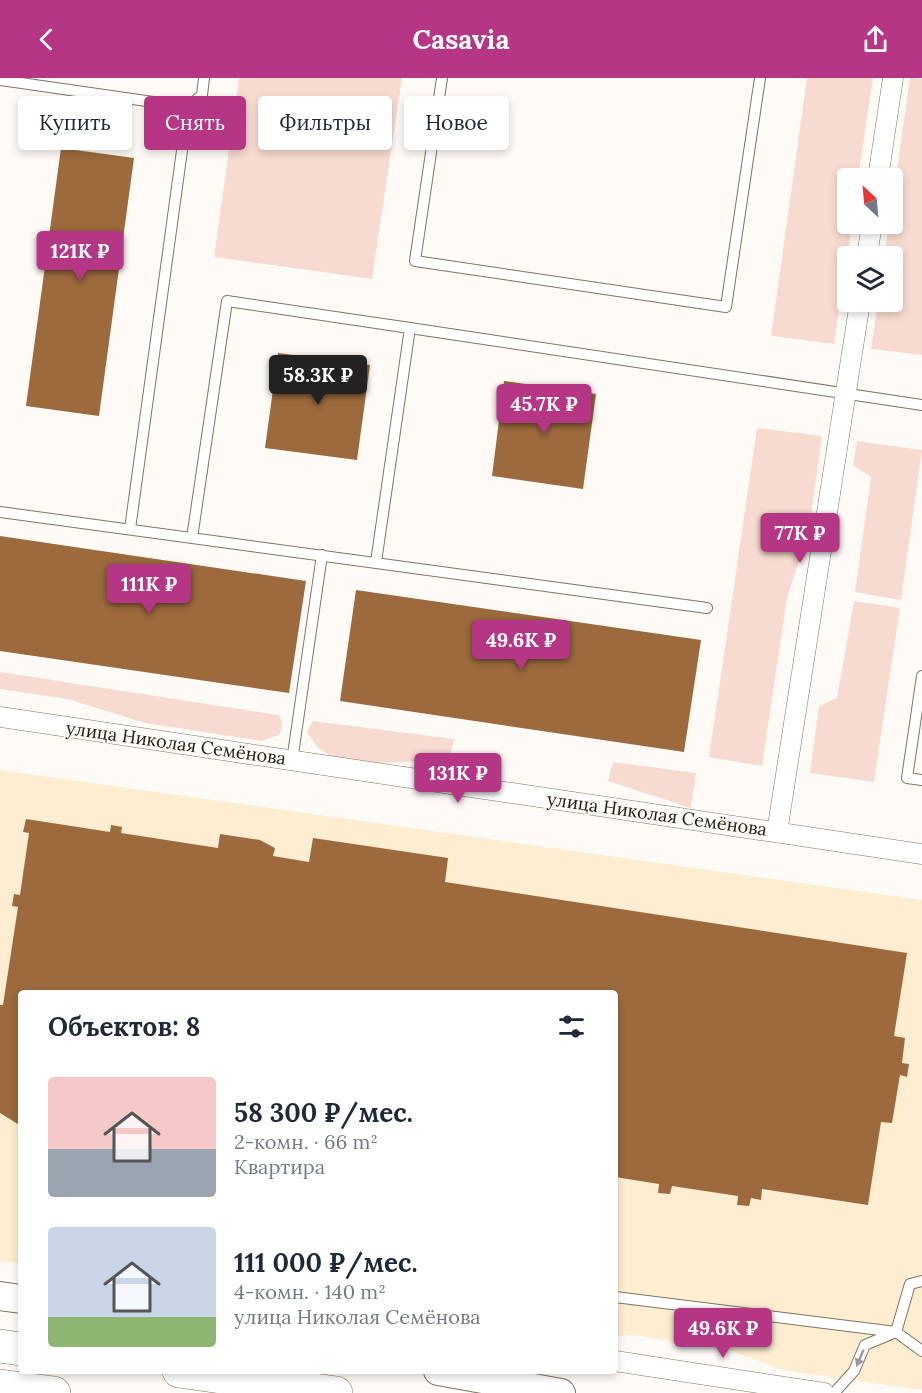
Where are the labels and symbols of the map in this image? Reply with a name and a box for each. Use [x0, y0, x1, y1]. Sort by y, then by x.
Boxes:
north arrow [837, 168, 903, 234]
pin: 121K ₽ [31, 231, 129, 282]
pin: 58.3K ₽ [263, 355, 373, 406]
pin: 45.7K ₽ [489, 384, 599, 435]
pin: 77K ₽ [758, 513, 842, 564]
pin: 111K ₽ [100, 564, 198, 615]
pin: 49.6K ₽ [466, 620, 576, 671]
street label: улица Николая Семёнова [64, 716, 288, 770]
pin: 131K ₽ [409, 753, 507, 804]
street label: улица Николая Семёнова [545, 787, 769, 841]
pin: 49.6K ₽ [668, 1308, 778, 1359]
one-way arrow [855, 1349, 865, 1367]

